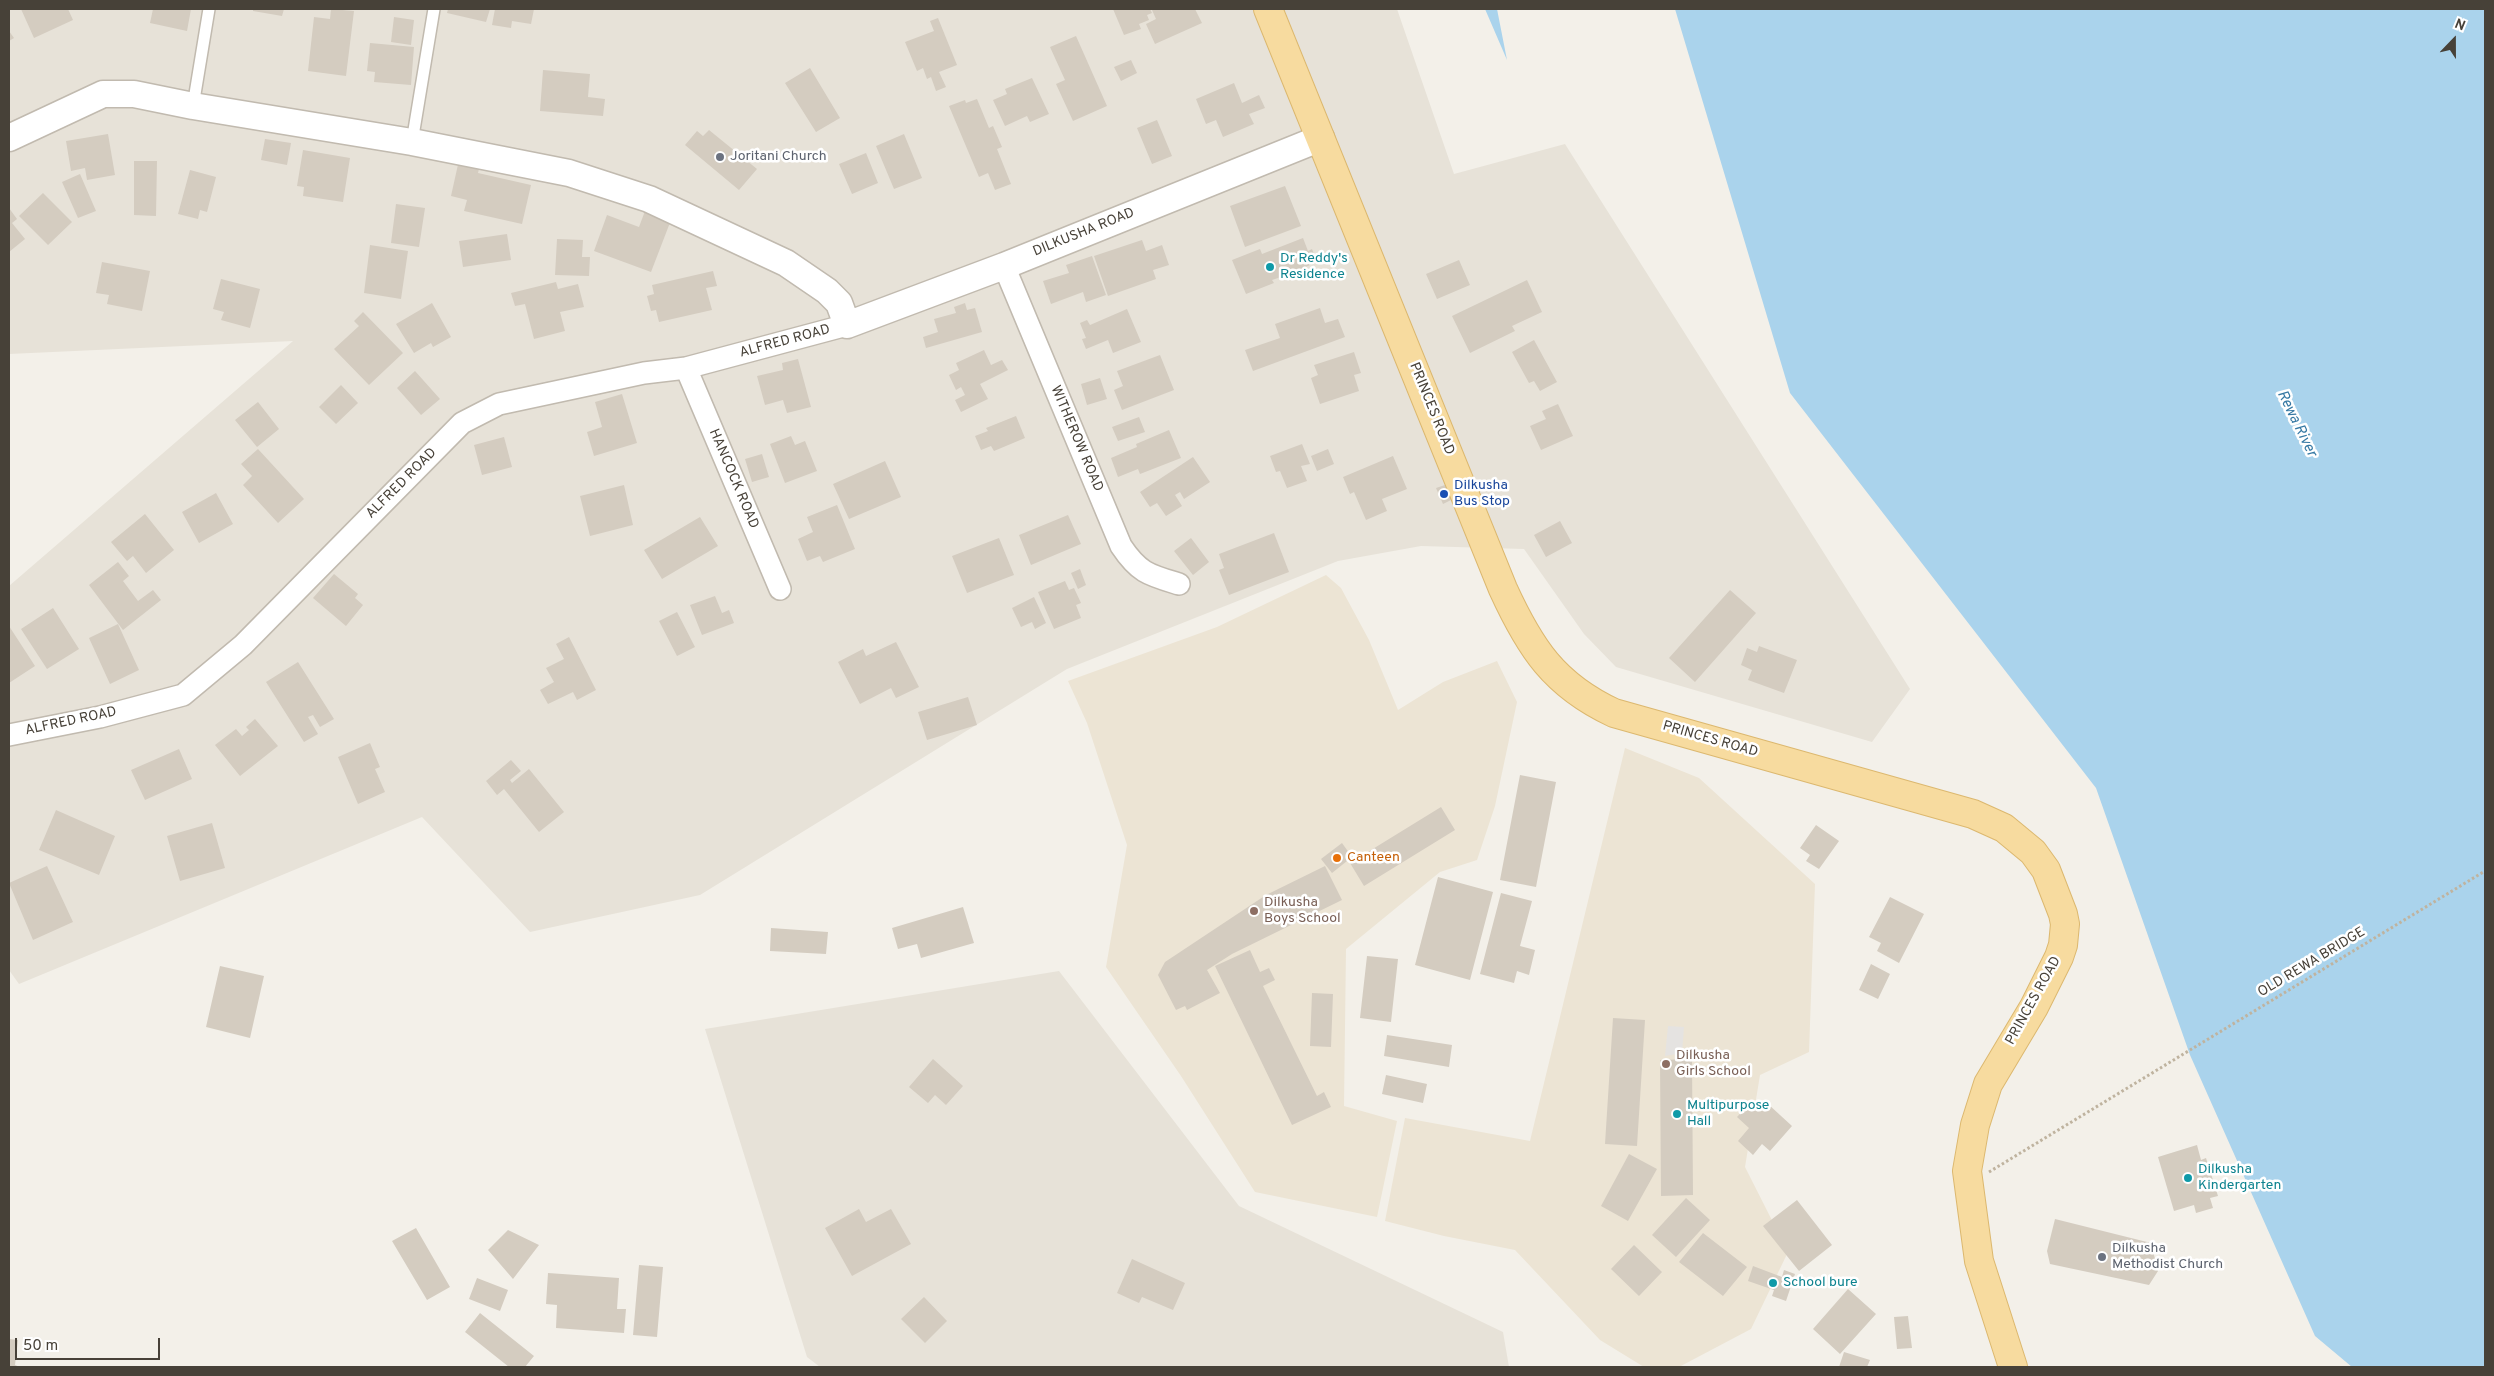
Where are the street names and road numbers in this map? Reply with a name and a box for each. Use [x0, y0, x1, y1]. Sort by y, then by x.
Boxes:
street label: DILKUSHA ROAD [1031, 205, 1137, 261]
street label: ALFRED ROAD [738, 322, 832, 362]
street label: PRINCES ROAD [1405, 360, 1457, 458]
street label: WITHEROW ROAD [1046, 383, 1106, 495]
street label: HANCOCK ROAD [704, 427, 762, 531]
street label: ALFRED ROAD [363, 445, 441, 523]
street label: ALFRED ROAD [24, 704, 118, 740]
street label: PRINCES ROAD [1660, 718, 1760, 762]
street label: OLD REWA BRIDGE [2255, 924, 2369, 1002]
street label: PRINCES ROAD [2003, 954, 2065, 1048]

